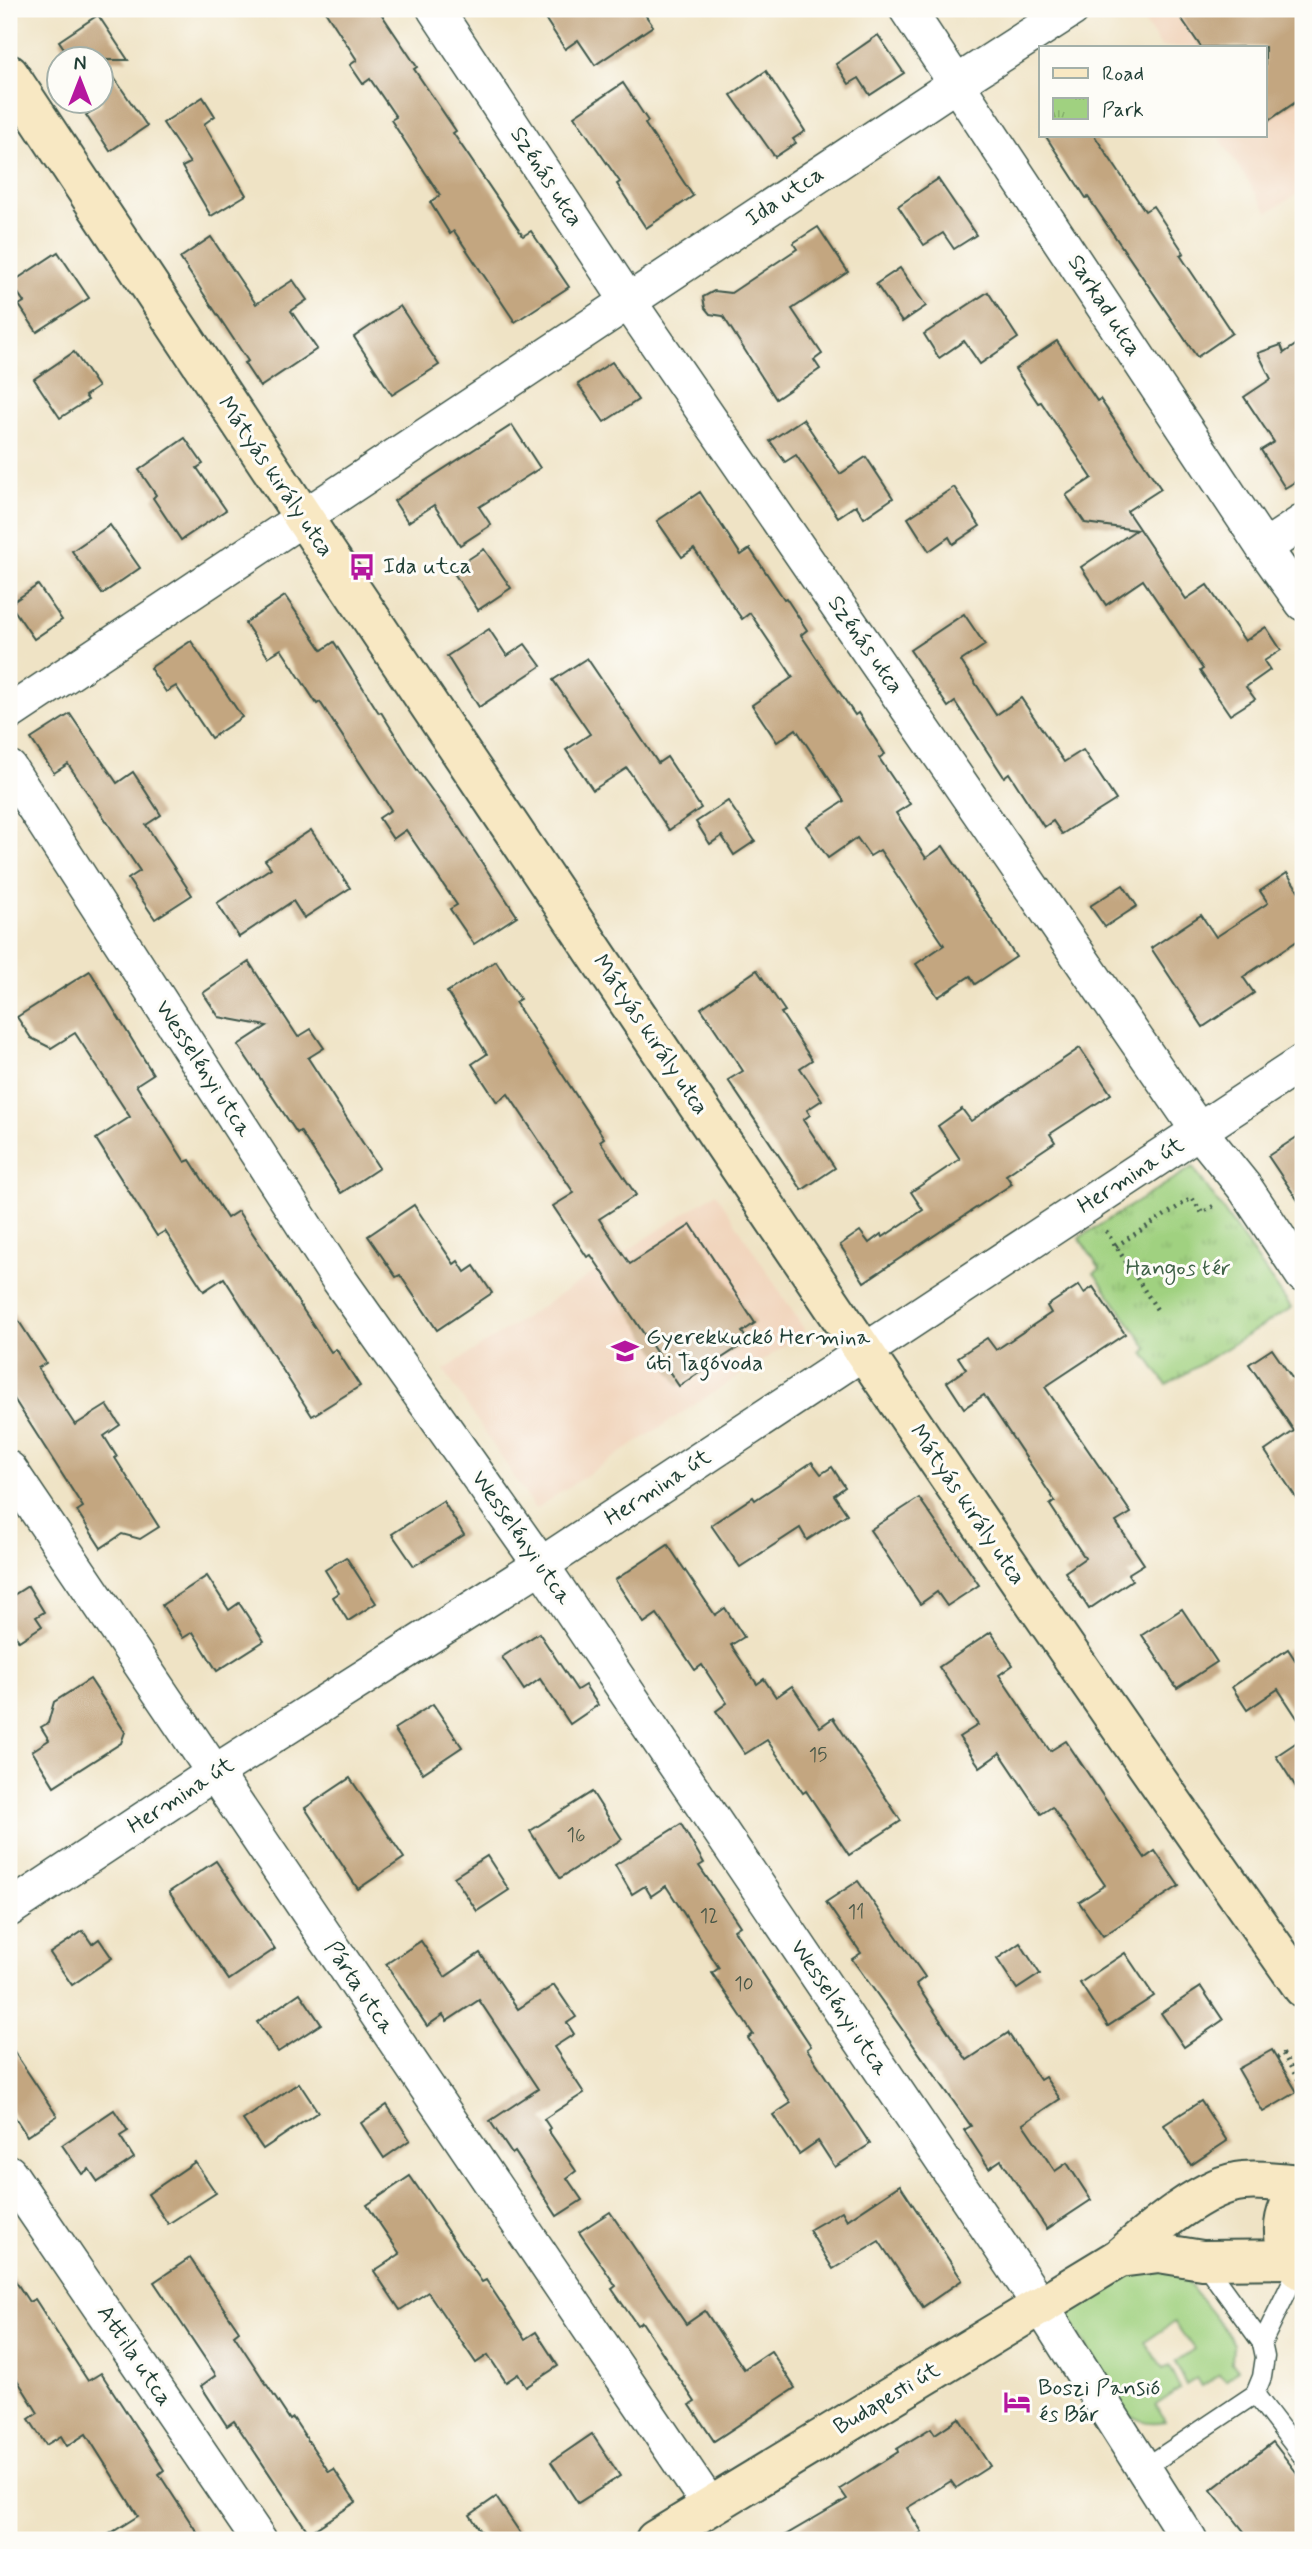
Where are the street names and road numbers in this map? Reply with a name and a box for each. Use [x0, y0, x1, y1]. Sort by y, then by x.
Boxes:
street label: Szénás utca [503, 121, 589, 233]
street label: Ida utca [740, 160, 830, 234]
street label: Sarkad utca [1060, 249, 1148, 363]
street label: Mátyás király utca [210, 391, 340, 563]
street label: Szénás utca [820, 590, 910, 700]
street label: Mátyás király utca [585, 949, 715, 1121]
street label: Wesselényi utca [148, 995, 259, 1143]
street label: Hermina út [1072, 1130, 1190, 1222]
street label: Mátyás király utca [902, 1419, 1032, 1591]
street label: Hermina út [599, 1442, 717, 1534]
street label: Wesselényi utca [464, 1465, 579, 1611]
street label: Hermina út [122, 1750, 240, 1842]
street label: Wesselényi utca [783, 1934, 896, 2082]
street label: Párta utca [317, 1936, 401, 2041]
street label: Attila utca [89, 2300, 179, 2412]
street label: Budapesti út [828, 2355, 946, 2442]

